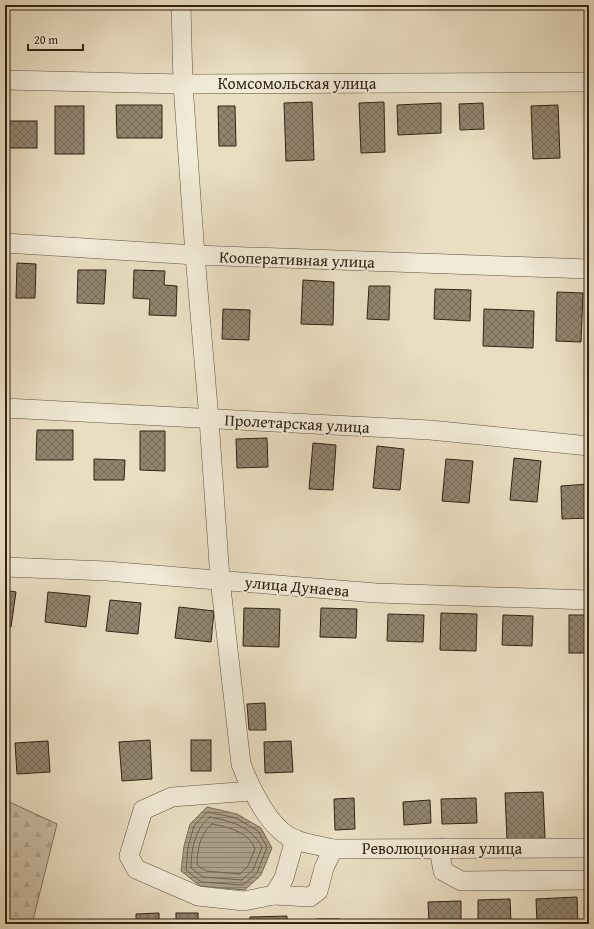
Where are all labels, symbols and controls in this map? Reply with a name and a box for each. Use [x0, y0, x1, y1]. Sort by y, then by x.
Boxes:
scale bar [28, 26, 83, 52]
text: 20 m [34, 31, 58, 48]
street label: Комсомольская улица [218, 71, 377, 95]
street label: Кооперативная улица [219, 244, 376, 274]
street label: Пролетарская улица [224, 407, 371, 439]
street label: улица Дунаева [243, 569, 351, 603]
street label: Революционная улица [362, 836, 522, 860]

